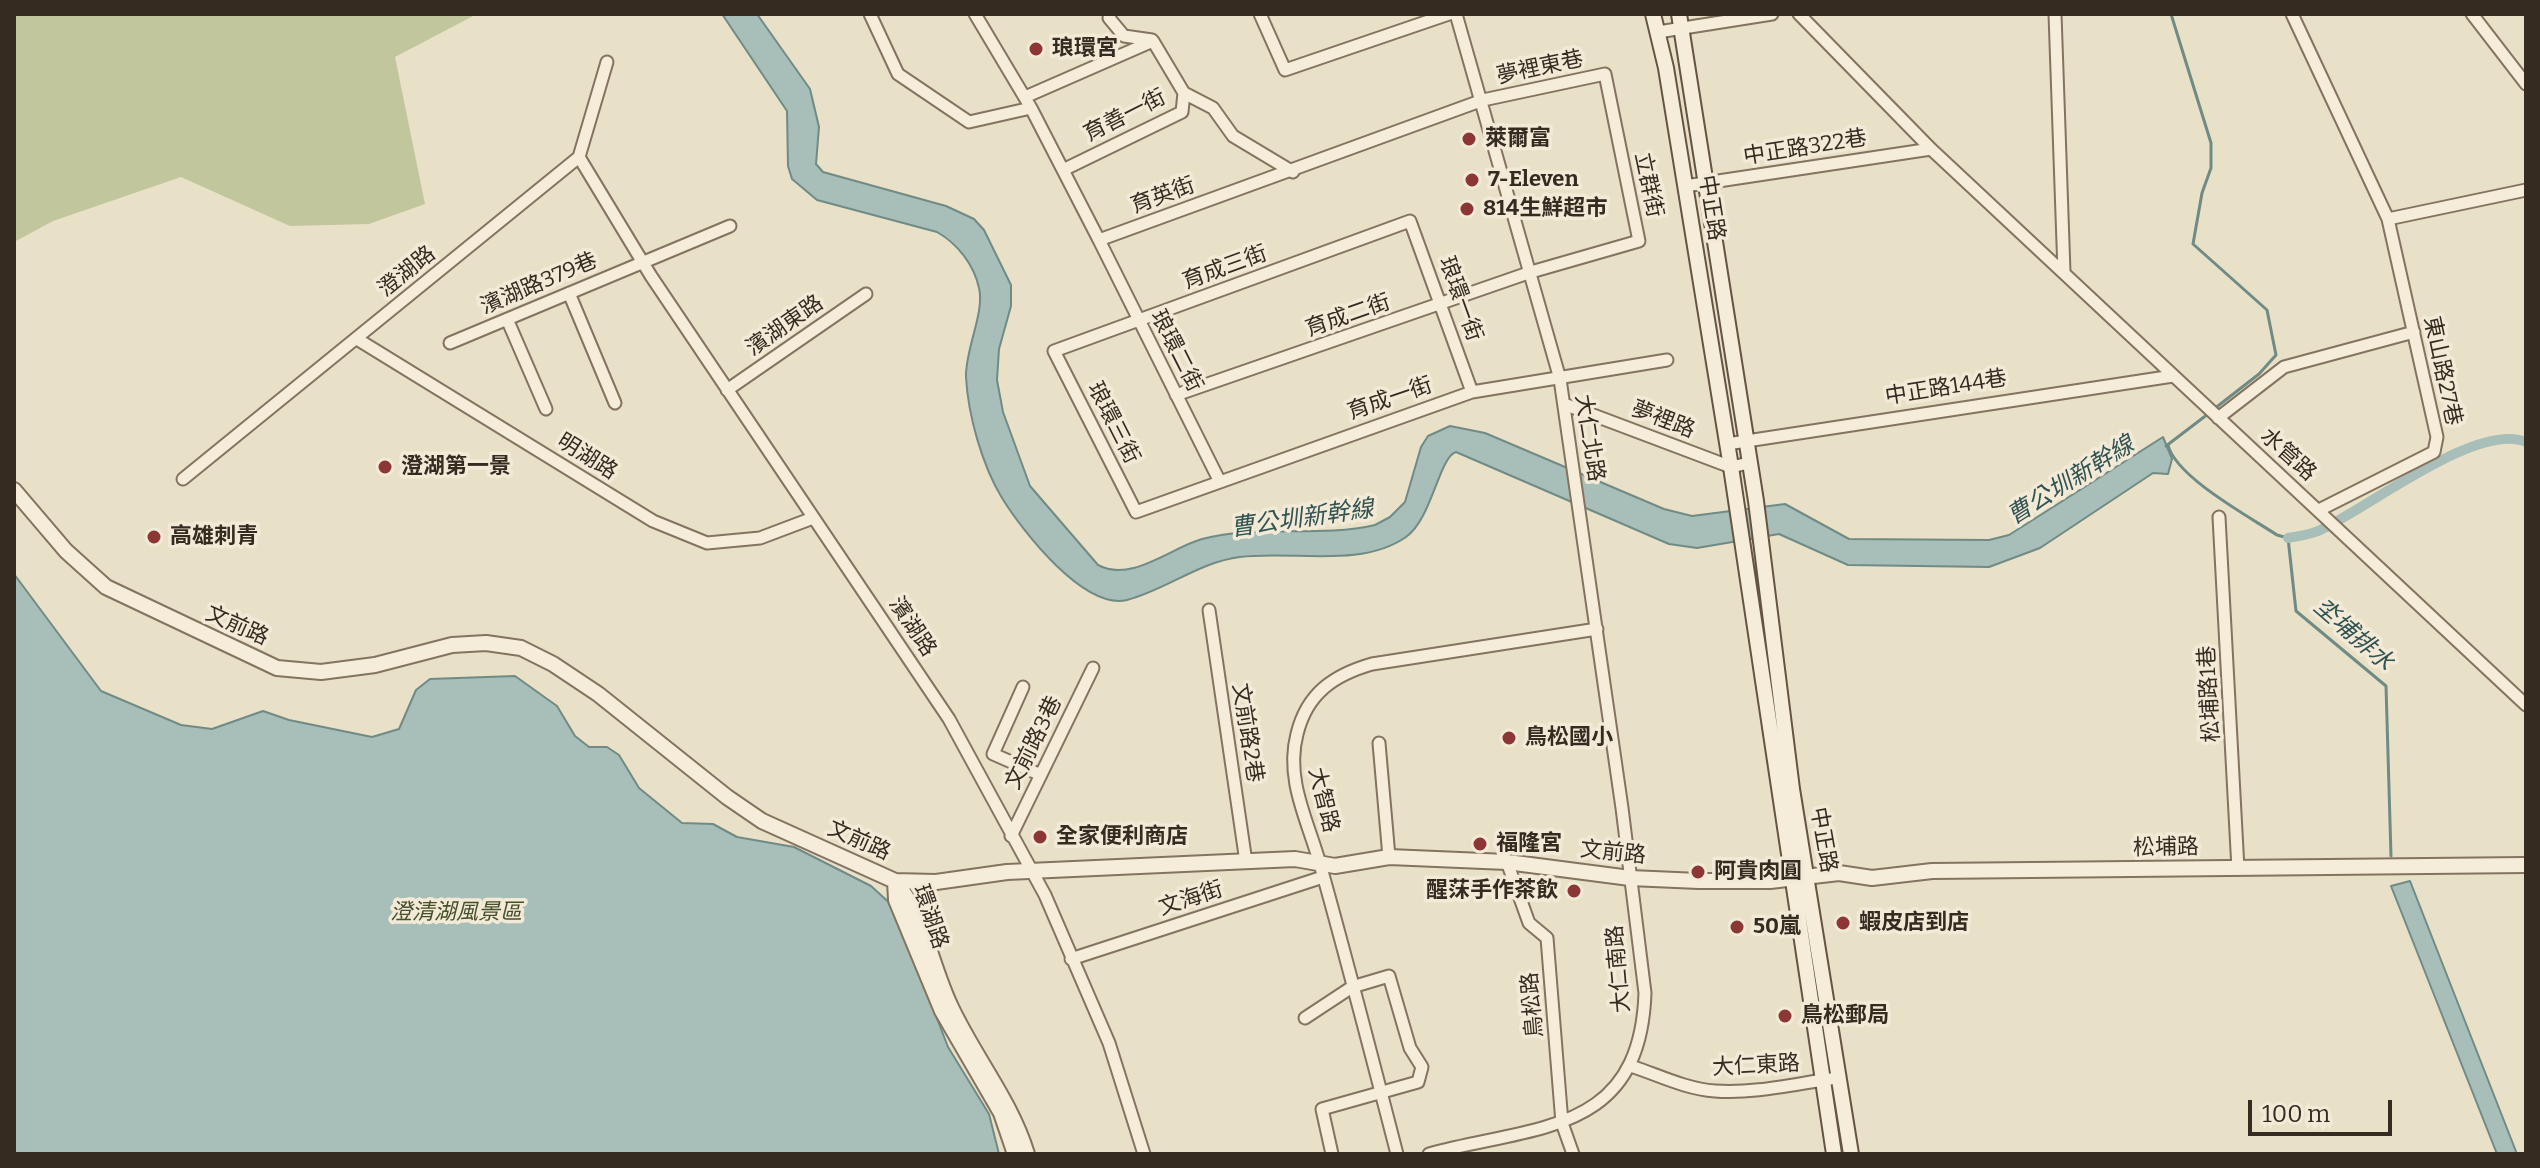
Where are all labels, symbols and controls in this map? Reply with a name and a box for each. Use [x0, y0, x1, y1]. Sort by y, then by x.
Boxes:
place label: 琅環宮 [1052, 36, 1118, 62]
marker: 琅環宮 [1027, 40, 1045, 58]
street label: 夢裡東巷 [1494, 46, 1586, 90]
street label: 育善一街 [1080, 84, 1170, 148]
street label: 中正路322巷 [1741, 125, 1869, 171]
place label: 萊爾富 [1485, 126, 1551, 152]
marker: 萊爾富 [1460, 130, 1478, 148]
street label: 立群街 [1628, 150, 1668, 220]
place label: 7-Eleven [1488, 167, 1579, 193]
marker: 7-Eleven [1463, 171, 1481, 189]
street label: 育英街 [1127, 172, 1199, 220]
street label: 中正路 [1693, 173, 1729, 243]
place label: 814生鮮超市 [1483, 196, 1607, 222]
marker: 814生鮮超市 [1458, 200, 1476, 218]
street label: 澄湖路 [373, 241, 441, 303]
street label: 育成三街 [1179, 241, 1271, 295]
street label: 濱湖路379巷 [477, 248, 601, 320]
street label: 琅環一街 [1433, 253, 1487, 345]
street label: 育成二街 [1302, 289, 1394, 343]
street label: 濱湖東路 [741, 290, 829, 362]
street label: 琅環二街 [1144, 306, 1208, 396]
street label: 東山路27巷 [2418, 314, 2466, 428]
street label: 中正路144巷 [1883, 365, 2009, 411]
street label: 育成一街 [1344, 372, 1436, 426]
street label: 琅環三街 [1081, 378, 1145, 468]
street label: 大仁北路 [1569, 392, 1609, 484]
street label: 夢裡路 [1627, 396, 1699, 444]
street label: 水管路 [2255, 423, 2321, 487]
street label: 明湖路 [552, 428, 622, 486]
water label: 曹公圳新幹線 [2002, 431, 2140, 531]
place label: 澄湖第一景 [401, 454, 511, 480]
marker: 澄湖第一景 [376, 458, 394, 476]
water label: 曹公圳新幹線 [1229, 495, 1375, 543]
place label: 高雄刺青 [170, 524, 258, 550]
marker: 高雄刺青 [145, 528, 163, 546]
street label: 濱湖路 [883, 592, 941, 662]
water label: 坔埔排水 [2307, 593, 2399, 677]
street label: 文前路 [201, 601, 273, 651]
street label: 松埔路1巷 [2194, 645, 2226, 743]
street label: 文前路2巷 [1226, 682, 1268, 784]
street label: 文前路3巷 [1000, 692, 1068, 794]
place label: 鳥松國小 [1525, 725, 1613, 751]
marker: 鳥松國小 [1500, 729, 1518, 747]
street label: 大智路 [1302, 765, 1344, 835]
street label: 中正路 [1804, 805, 1842, 875]
street label: 文前路 [823, 816, 895, 866]
place label: 全家便利商店 [1056, 824, 1188, 850]
marker: 全家便利商店 [1031, 828, 1049, 846]
place label: 福隆宮 [1496, 831, 1562, 857]
street label: 松埔路 [2133, 834, 2199, 862]
marker: 福隆宮 [1471, 835, 1489, 853]
street label: 文前路 [1579, 836, 1647, 870]
place label: 阿貴肉圓 [1714, 859, 1802, 885]
marker: 阿貴肉圓 [1689, 863, 1707, 881]
street label: 文海街 [1156, 876, 1226, 922]
place label: 醒莯手作茶飲 [1426, 878, 1558, 904]
street label: 環湖路 [907, 882, 953, 952]
marker: 醒莯手作茶飲 [1565, 882, 1583, 900]
park label: 澄清湖風景區 [390, 900, 522, 926]
place label: 蝦皮店到店 [1859, 910, 1969, 936]
place label: 50嵐 [1753, 914, 1801, 940]
marker: 蝦皮店到店 [1834, 914, 1852, 932]
marker: 50嵐 [1728, 918, 1746, 936]
street label: 大仁南路 [1602, 924, 1636, 1014]
street label: 鳥松路 [1517, 971, 1549, 1039]
place label: 鳥松郵局 [1801, 1003, 1889, 1029]
marker: 鳥松郵局 [1776, 1007, 1794, 1025]
street label: 大仁東路 [1711, 1051, 1801, 1081]
scale bar [2252, 1084, 2396, 1134]
text: 100 m [2262, 1100, 2330, 1128]

